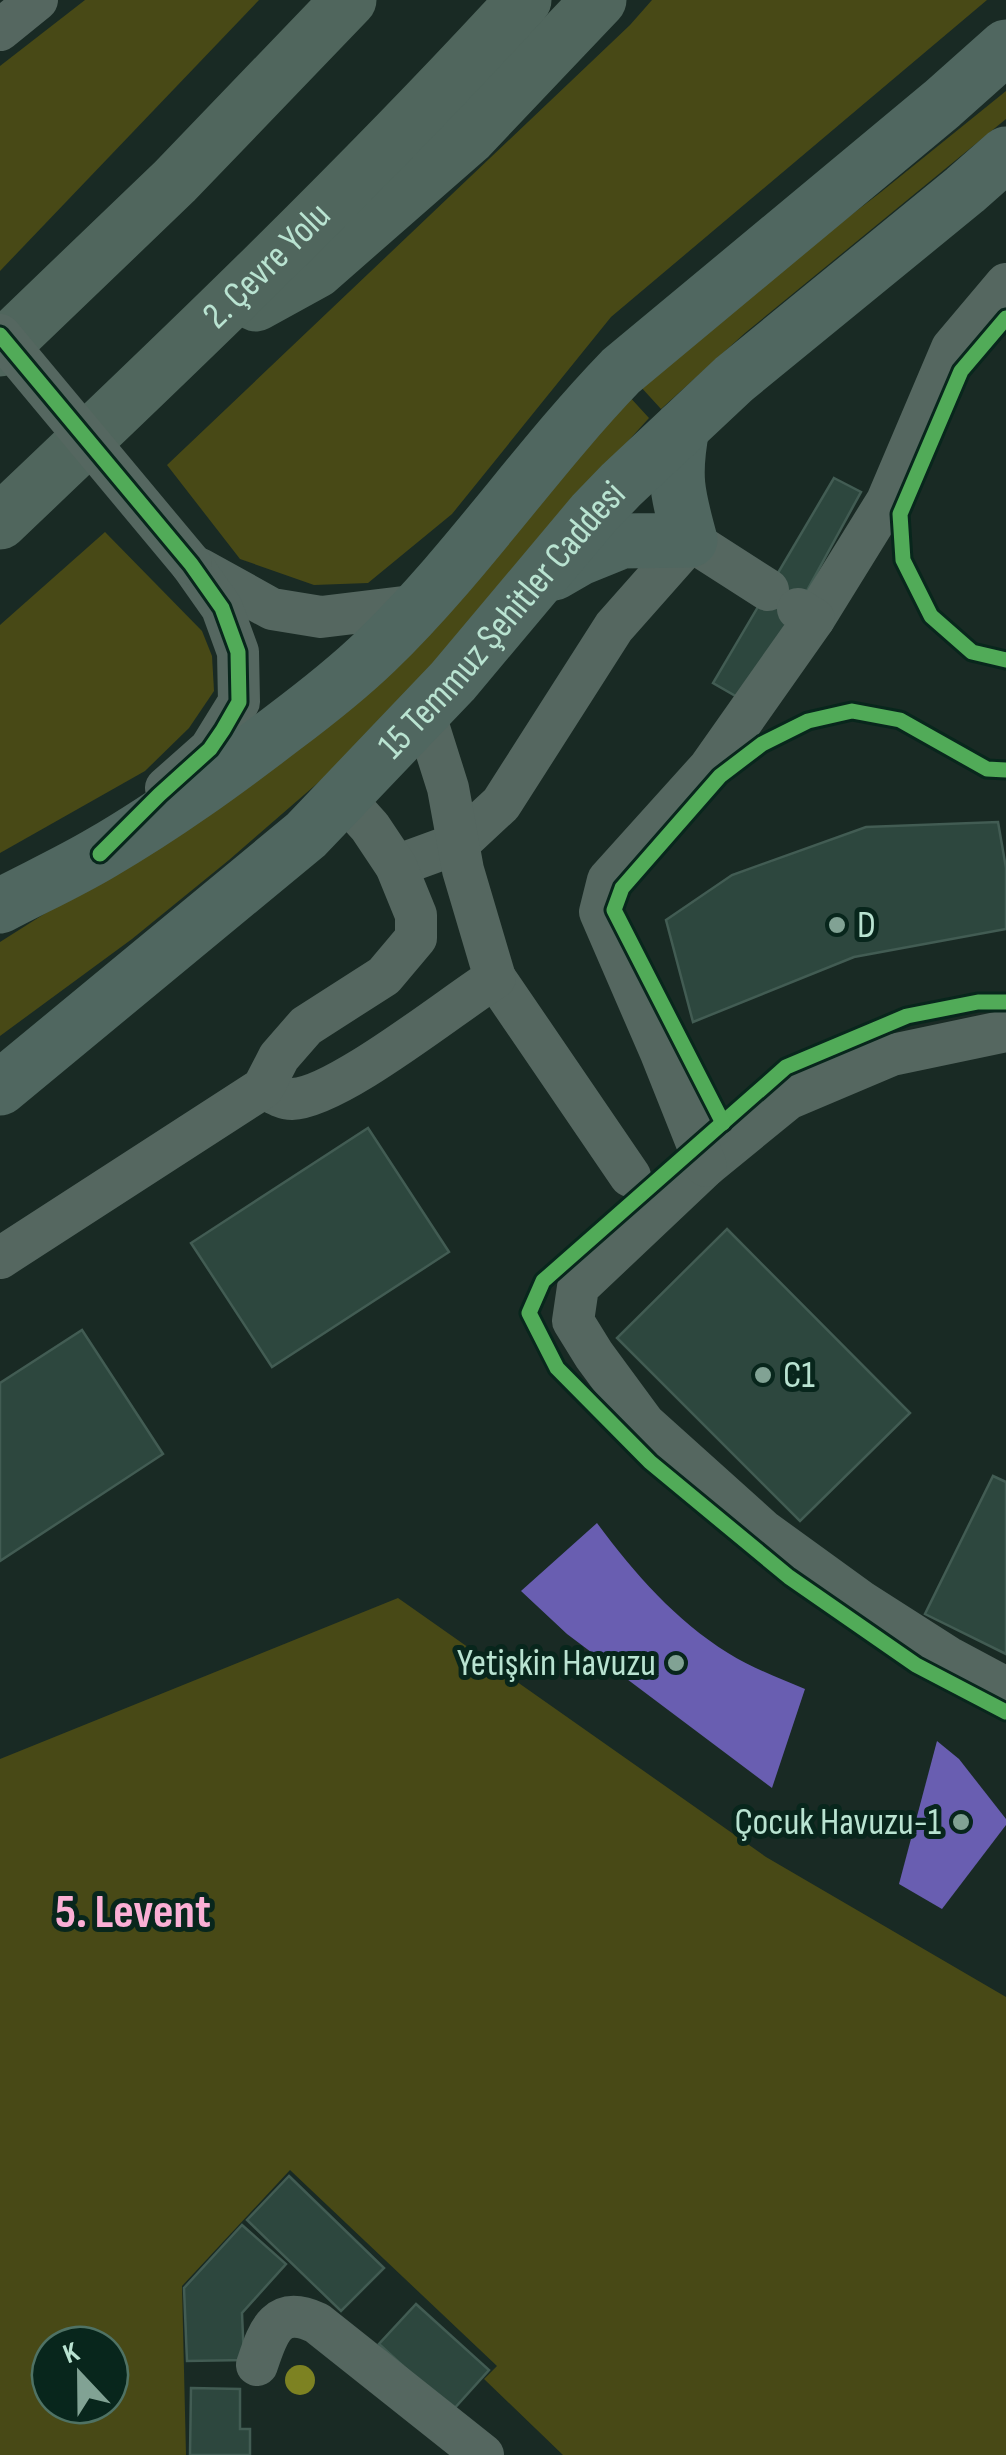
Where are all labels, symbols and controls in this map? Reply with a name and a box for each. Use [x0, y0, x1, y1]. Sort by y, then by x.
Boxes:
street label: 2. Çevre Yolu [193, 193, 340, 338]
street label: 15 Temmuz Şehitler Caddesi [369, 472, 635, 768]
place label: D [857, 903, 876, 948]
marker: D [826, 914, 848, 936]
place label: C1 [783, 1353, 815, 1398]
marker: C1 [752, 1364, 774, 1386]
place label: Yetişkin Havuzu [457, 1641, 656, 1686]
marker: Yetişkin Havuzu [665, 1652, 687, 1674]
place label: Çocuk Havuzu-1 [734, 1800, 941, 1845]
marker: Çocuk Havuzu-1 [950, 1811, 972, 1833]
district label: 5. Levent [55, 1884, 211, 1941]
north arrow [30, 2325, 130, 2425]
text: K [59, 2335, 84, 2371]

